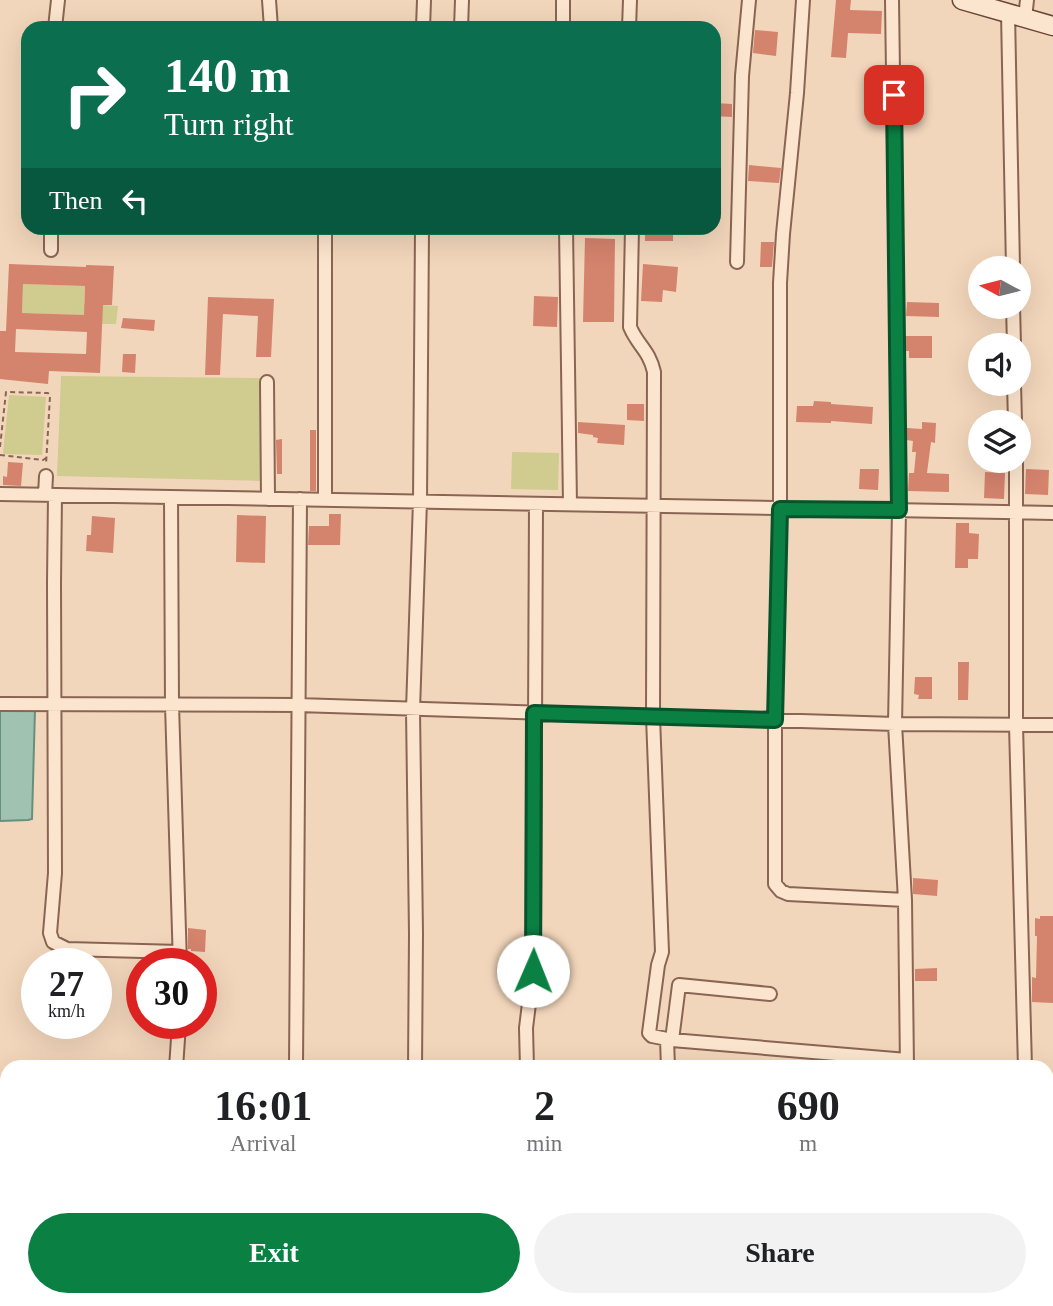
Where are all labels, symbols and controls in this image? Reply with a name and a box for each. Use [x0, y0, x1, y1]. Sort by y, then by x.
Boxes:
text: 140 m [164, 48, 291, 103]
icon: right [49, 49, 140, 140]
pin [864, 65, 924, 125]
icon: arrive [875, 76, 913, 114]
text: Turn right [164, 106, 294, 142]
icon: left [116, 182, 154, 220]
text: Then [49, 186, 102, 215]
north arrow [968, 256, 1031, 318]
map controls [968, 256, 1031, 473]
button: sound [968, 333, 1031, 396]
button: layers [968, 410, 1031, 473]
position arrow [496, 934, 570, 1008]
speed limit sign: 30 [126, 948, 217, 1039]
text: 27 [49, 965, 84, 1004]
text: km/h [48, 1001, 85, 1021]
text: 16:01 [214, 1083, 312, 1129]
text: 2 [534, 1083, 555, 1129]
text: 690 [777, 1083, 840, 1129]
text: Arrival [230, 1131, 297, 1156]
text: min [527, 1131, 562, 1156]
text: m [799, 1131, 817, 1156]
button: Exit [28, 1213, 520, 1293]
button: Share [534, 1213, 1026, 1293]

